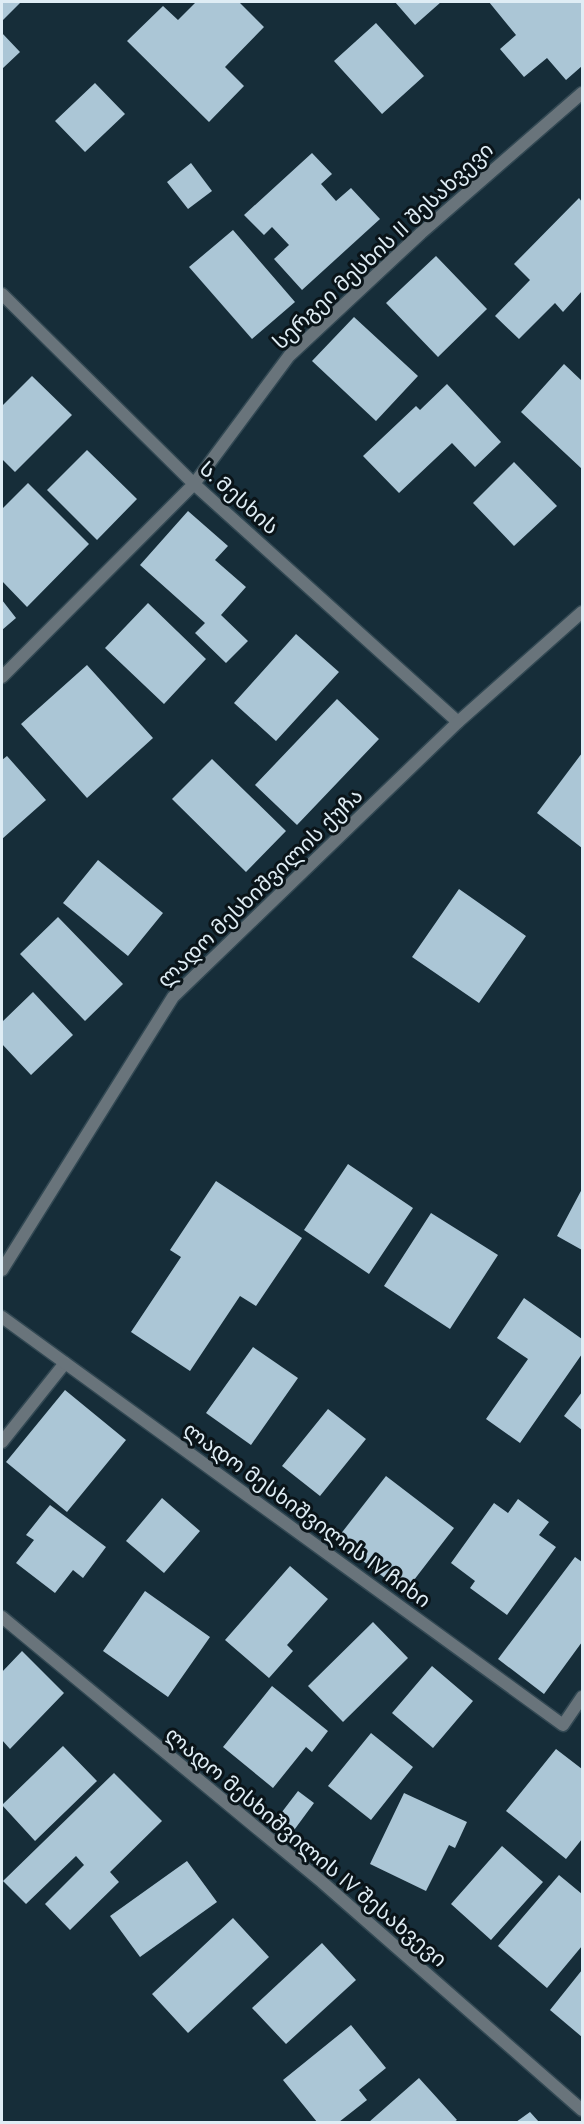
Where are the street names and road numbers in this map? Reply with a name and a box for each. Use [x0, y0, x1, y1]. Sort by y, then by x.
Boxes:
street label: სერგეი მესხის II შესახვევი [267, 136, 499, 355]
street label: Ს. Მესხის [194, 455, 285, 540]
street label: ლადო მესხიშვილის ქუჩა [151, 782, 368, 993]
street label: ლადო მესხიშვილის IV ჩიხი [178, 1416, 436, 1613]
street label: ლადო მესხიშვილის IV შესახვევი [160, 1721, 453, 1973]

